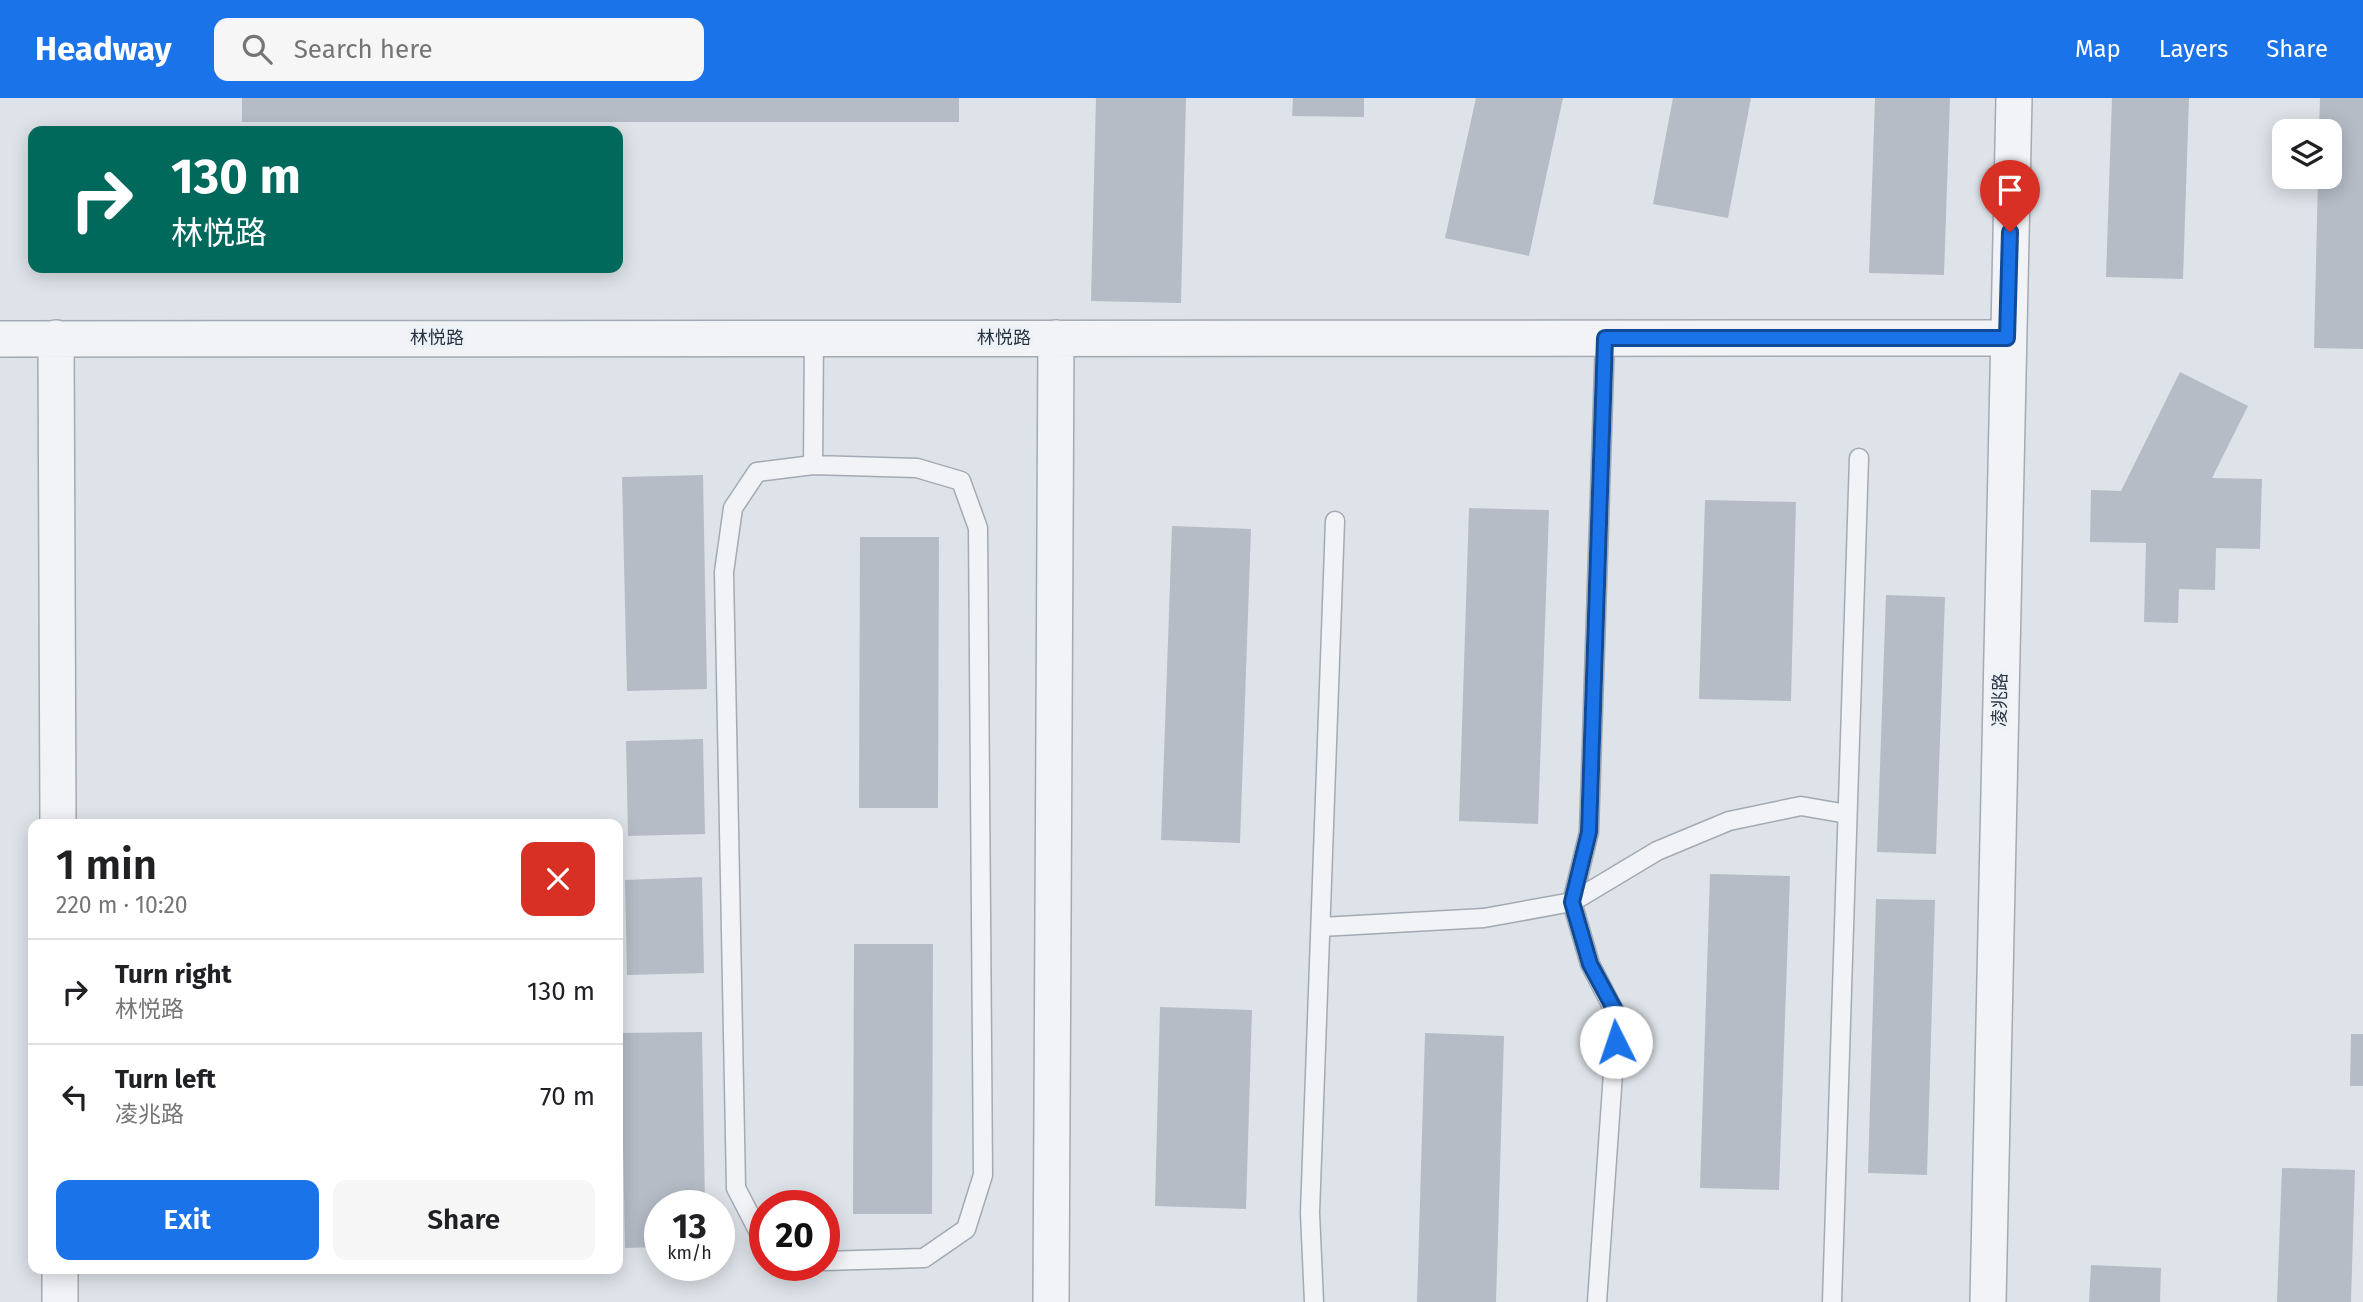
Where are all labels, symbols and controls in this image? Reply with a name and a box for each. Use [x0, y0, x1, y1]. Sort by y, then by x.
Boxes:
search box [214, 18, 704, 81]
text: Headway [35, 29, 172, 69]
icon: search [238, 30, 276, 68]
text: Search here [294, 34, 433, 65]
text: Map [2075, 35, 2121, 63]
text: Layers [2159, 35, 2228, 63]
text: Share [2266, 35, 2328, 63]
map controls [2272, 119, 2342, 189]
button: layers [2272, 119, 2342, 189]
text: 130 m [171, 147, 301, 206]
icon: right [56, 154, 147, 245]
pin [1980, 160, 2040, 232]
icon: arrive [1991, 171, 2029, 209]
text: 林悦路 [171, 214, 267, 252]
street label: 林悦路 [410, 327, 464, 349]
street label: 林悦路 [977, 327, 1031, 349]
street label: 凌兆路 [1989, 673, 2011, 727]
text: 1 min [56, 840, 157, 890]
button: close [521, 842, 595, 916]
text: 220 m · 10:20 [56, 891, 188, 919]
text: Turn right [115, 959, 232, 990]
icon: right [56, 973, 94, 1011]
text: 130 m [527, 976, 595, 1007]
text: 林悦路 [115, 995, 184, 1023]
position arrow [1579, 1005, 1653, 1079]
text: Turn left [115, 1064, 216, 1095]
icon: left [56, 1078, 94, 1116]
text: 70 m [540, 1081, 595, 1112]
text: 凌兆路 [115, 1100, 184, 1128]
button: Exit [56, 1180, 319, 1260]
button: Share [333, 1180, 595, 1260]
speed limit sign: 20 [749, 1190, 840, 1281]
text: 13 [672, 1205, 707, 1247]
text: km/h [667, 1242, 712, 1264]

